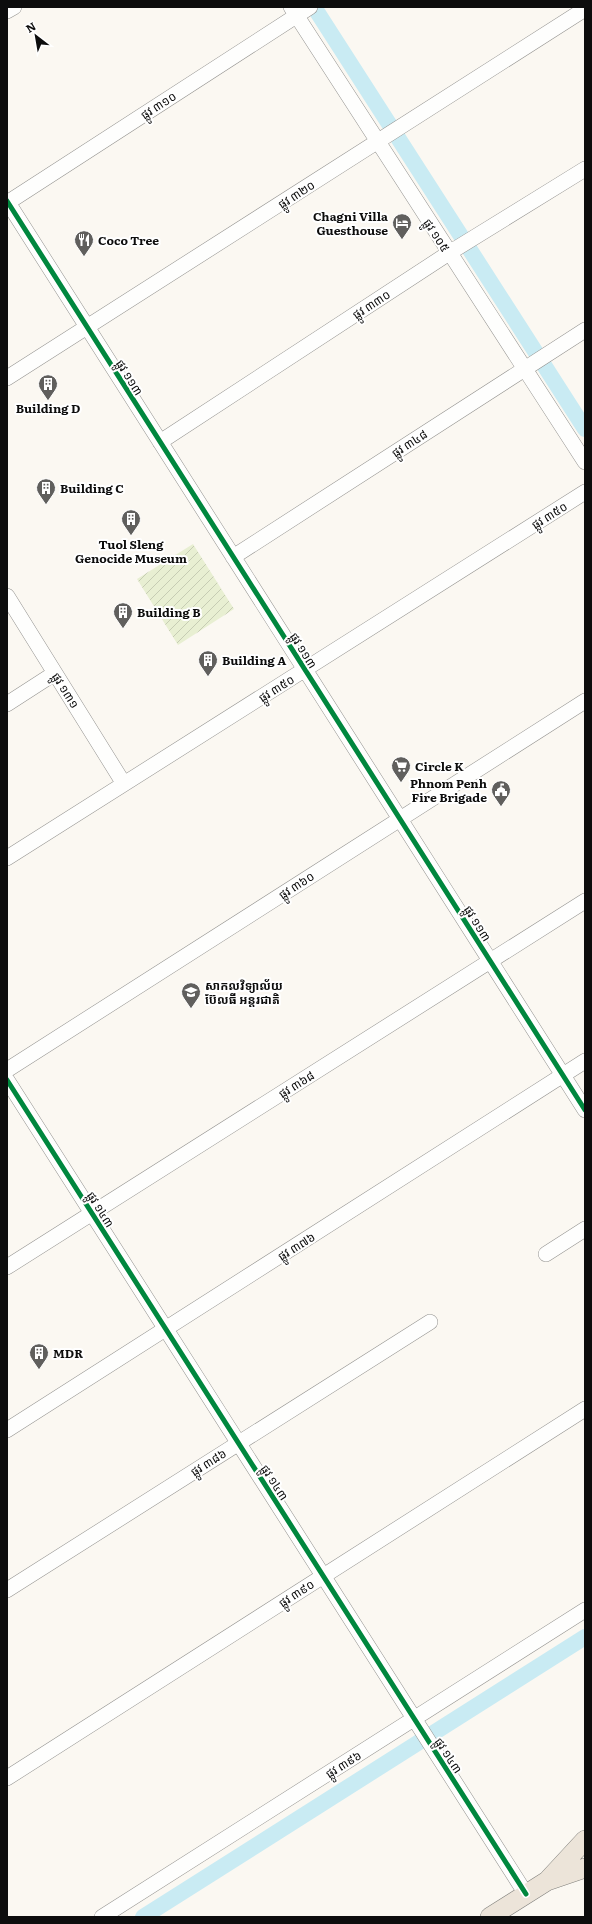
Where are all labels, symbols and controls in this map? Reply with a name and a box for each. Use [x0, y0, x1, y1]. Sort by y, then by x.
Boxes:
north arrow [16, 16, 56, 56]
text: N [22, 17, 38, 36]
street label: ផ្លូវ ៣១០ [137, 87, 181, 125]
street label: ផ្លូវ ៣២០ [274, 175, 319, 215]
place label: Chagni Villa Guesthouse [313, 207, 388, 239]
hotel icon: Chagni Villa Guesthouse [391, 212, 413, 240]
street label: ផ្លូវ ១០៥ [417, 215, 455, 257]
restaurant icon: Coco Tree [73, 229, 95, 257]
place label: Coco Tree [98, 231, 159, 249]
street label: ផ្លូវ ៣៣០ [348, 285, 395, 325]
street label: ផ្លូវ ១១៣ [110, 355, 148, 400]
building icon: Building D [37, 373, 59, 401]
place label: Building D [16, 399, 80, 417]
street label: ផ្លូវ ៣៤៨ [388, 425, 432, 463]
building icon: Building C [35, 477, 57, 505]
place label: Building C [60, 479, 124, 497]
street label: ផ្លូវ ៣៥០ [527, 497, 572, 535]
building icon: Tuol Sleng Genocide Museum [120, 508, 142, 536]
place label: Tuol Sleng Genocide Museum [75, 535, 187, 567]
building icon: Building B [112, 601, 134, 629]
place label: Building B [137, 603, 201, 621]
street label: ផ្លូវ ១១៣ [284, 628, 322, 673]
building icon: Building A [197, 649, 219, 677]
place label: Building A [222, 651, 286, 669]
street label: ផ្លូវ ១៣១ [46, 668, 84, 713]
street label: ផ្លូវ ៣៥០ [254, 670, 299, 708]
supermarket icon: Circle K [390, 755, 412, 783]
place label: Circle K [415, 757, 464, 775]
place label: Phnom Penh Fire Brigade [410, 774, 487, 806]
public building icon: Phnom Penh Fire Brigade [490, 779, 512, 807]
street label: ផ្លូវ ៣៦០ [275, 867, 319, 905]
street label: ផ្លូវ ១១៣ [458, 901, 496, 946]
place label: សាកលវិទ្យាល័យ ប៊ែលធី អន្តរជាតិ [205, 976, 283, 1008]
school or university icon: សាកលវិទ្យាល័យ ប៊ែលធី អន្តរជាតិ [180, 981, 202, 1009]
street label: ផ្លូវ ៣៦៨ [274, 1066, 319, 1104]
street label: ផ្លូវ ១៤៣ [81, 1187, 119, 1232]
street label: ផ្លូវ ៣៧៦ [274, 1227, 320, 1267]
building icon: MDR [28, 1342, 50, 1370]
place label: MDR [53, 1344, 83, 1362]
street label: ផ្លូវ ៣៨៦ [186, 1444, 231, 1482]
street label: ផ្លូវ ១៤៣ [255, 1461, 293, 1505]
street label: ផ្លូវ ៣៩០ [275, 1575, 319, 1613]
street label: ផ្លូវ ១៤៣ [429, 1734, 467, 1778]
street label: ផ្លូវ ៣៩៦ [321, 1746, 366, 1784]

